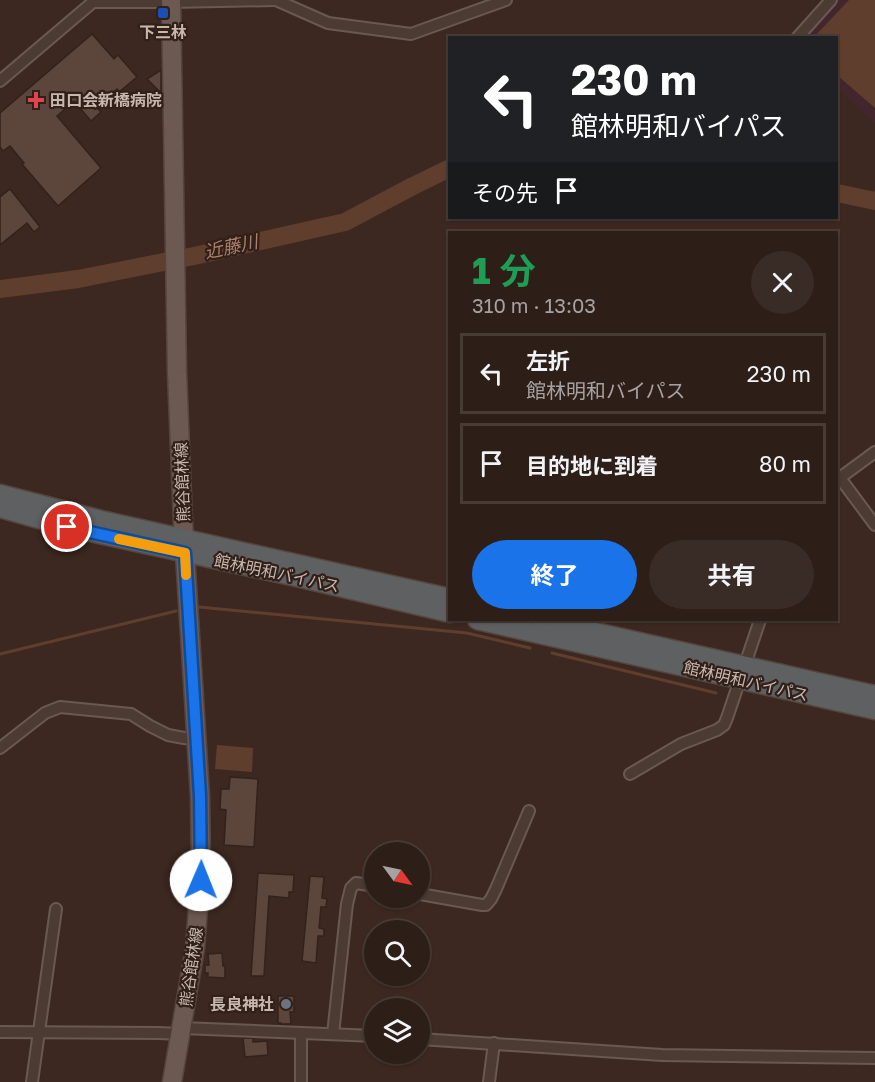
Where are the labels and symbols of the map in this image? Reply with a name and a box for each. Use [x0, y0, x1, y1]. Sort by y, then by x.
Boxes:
marker: 下三林 [156, 6, 170, 20]
place label: 下三林 [139, 22, 187, 42]
place label: 田口会新橋病院 [50, 90, 162, 110]
marker: 田口会新橋病院 [27, 91, 45, 109]
water label: 近藤川 [202, 229, 262, 262]
street label: 熊谷館林線 [171, 442, 193, 522]
pin [41, 501, 92, 552]
street label: 館林明和バイパス [212, 550, 342, 596]
street label: 館林明和バイパス [682, 657, 810, 705]
north arrow [364, 842, 430, 908]
position arrow [169, 848, 233, 912]
street label: 熊谷館林線 [176, 926, 206, 1008]
place label: 長良神社 [210, 994, 274, 1014]
marker: 長良神社 [279, 997, 293, 1011]

